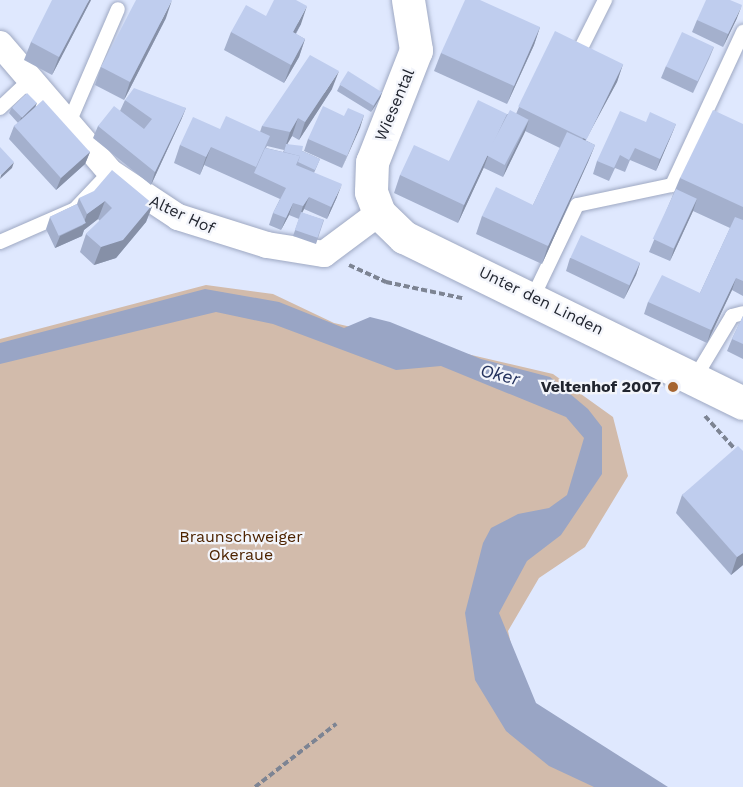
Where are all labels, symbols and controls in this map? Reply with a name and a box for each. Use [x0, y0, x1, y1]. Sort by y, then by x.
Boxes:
street label: Wiesental [371, 66, 419, 144]
street label: Alter Hof [146, 191, 218, 239]
street label: Unter den Linden [475, 262, 607, 340]
water label: Oker [478, 360, 522, 390]
place label: Veltenhof 2007 [540, 377, 661, 397]
marker: Veltenhof 2007 [666, 380, 680, 394]
park label: Braunschweiger Okeraue [179, 527, 303, 565]

